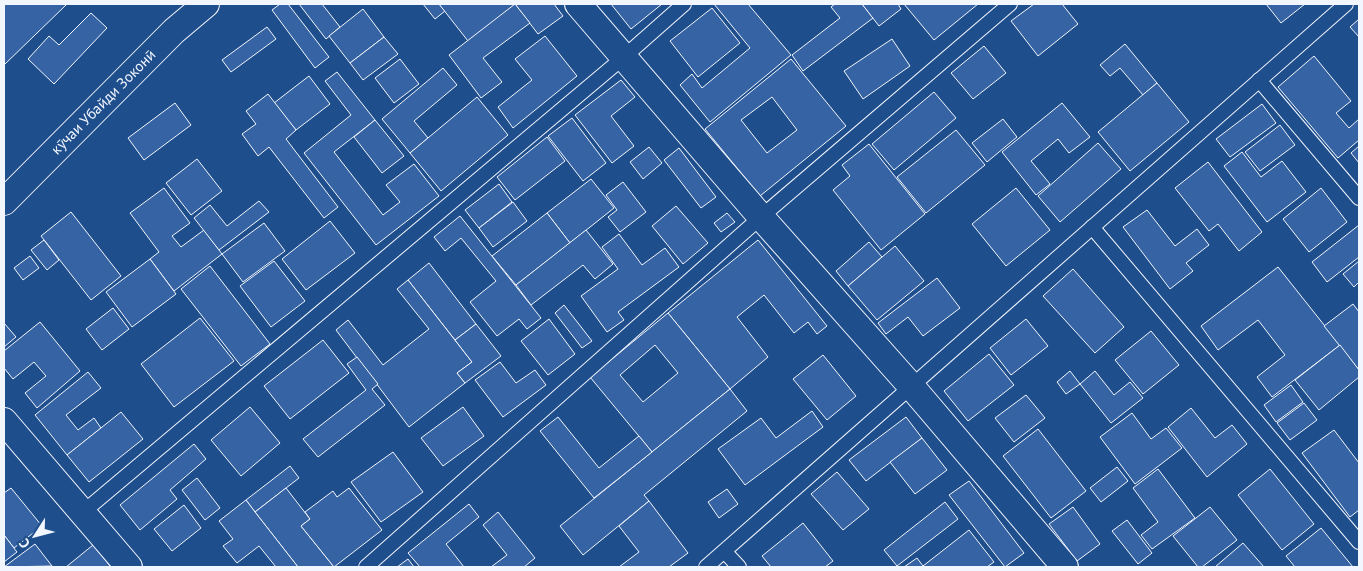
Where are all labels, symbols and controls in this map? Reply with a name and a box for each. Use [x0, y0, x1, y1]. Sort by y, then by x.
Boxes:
street label: кӯчаи Убайди Зоконӣ [47, 45, 159, 158]
north arrow [10, 511, 60, 561]
text: С [15, 535, 34, 552]

